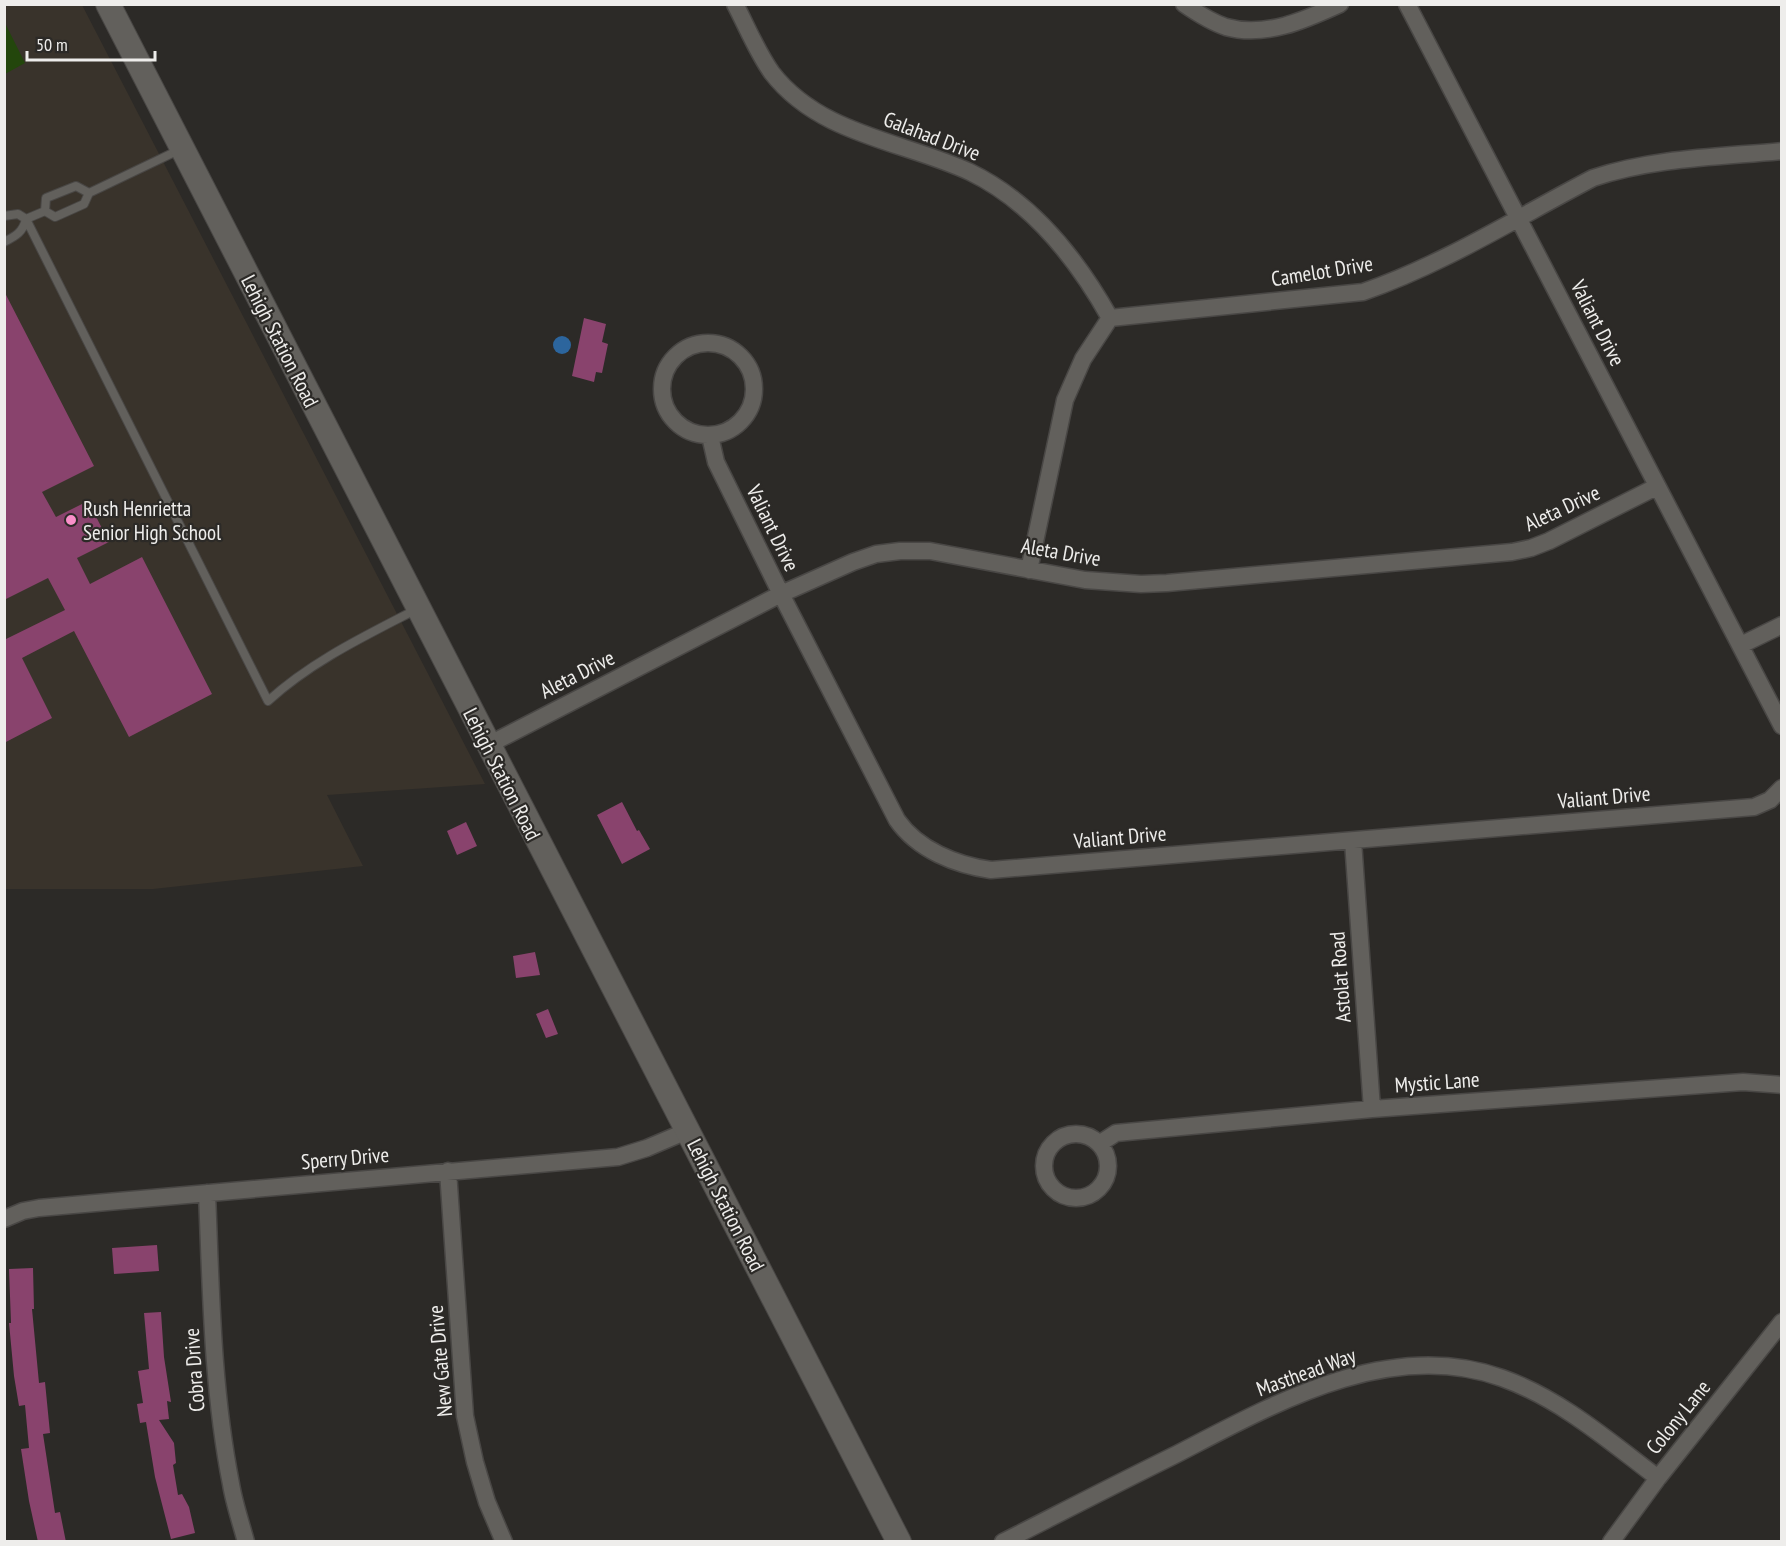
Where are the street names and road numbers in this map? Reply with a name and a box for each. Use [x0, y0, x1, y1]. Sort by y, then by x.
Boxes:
street label: Galahad Drive [880, 105, 984, 167]
street label: Camelot Drive [1269, 250, 1375, 292]
street label: Lehigh Station Road [235, 270, 325, 412]
street label: Valiant Drive [1564, 275, 1631, 370]
street label: Aleta Drive [1520, 479, 1604, 537]
street label: Valiant Drive [740, 480, 805, 576]
street label: Aleta Drive [1019, 532, 1103, 572]
street label: Aleta Drive [535, 644, 619, 704]
street label: Lehigh Station Road [457, 703, 547, 845]
street label: Valiant Drive [1556, 780, 1651, 815]
street label: Valiant Drive [1072, 820, 1167, 855]
street label: Astolat Road [1323, 931, 1357, 1023]
street label: Mystic Lane [1394, 1066, 1480, 1098]
street label: Lehigh Station Road [681, 1134, 771, 1276]
street label: Sperry Drive [300, 1141, 390, 1175]
street label: New Gate Drive [422, 1304, 458, 1418]
street label: Cobra Drive [178, 1327, 210, 1413]
street label: Masthead Way [1253, 1342, 1360, 1402]
street label: Colony Lane [1640, 1374, 1716, 1460]

